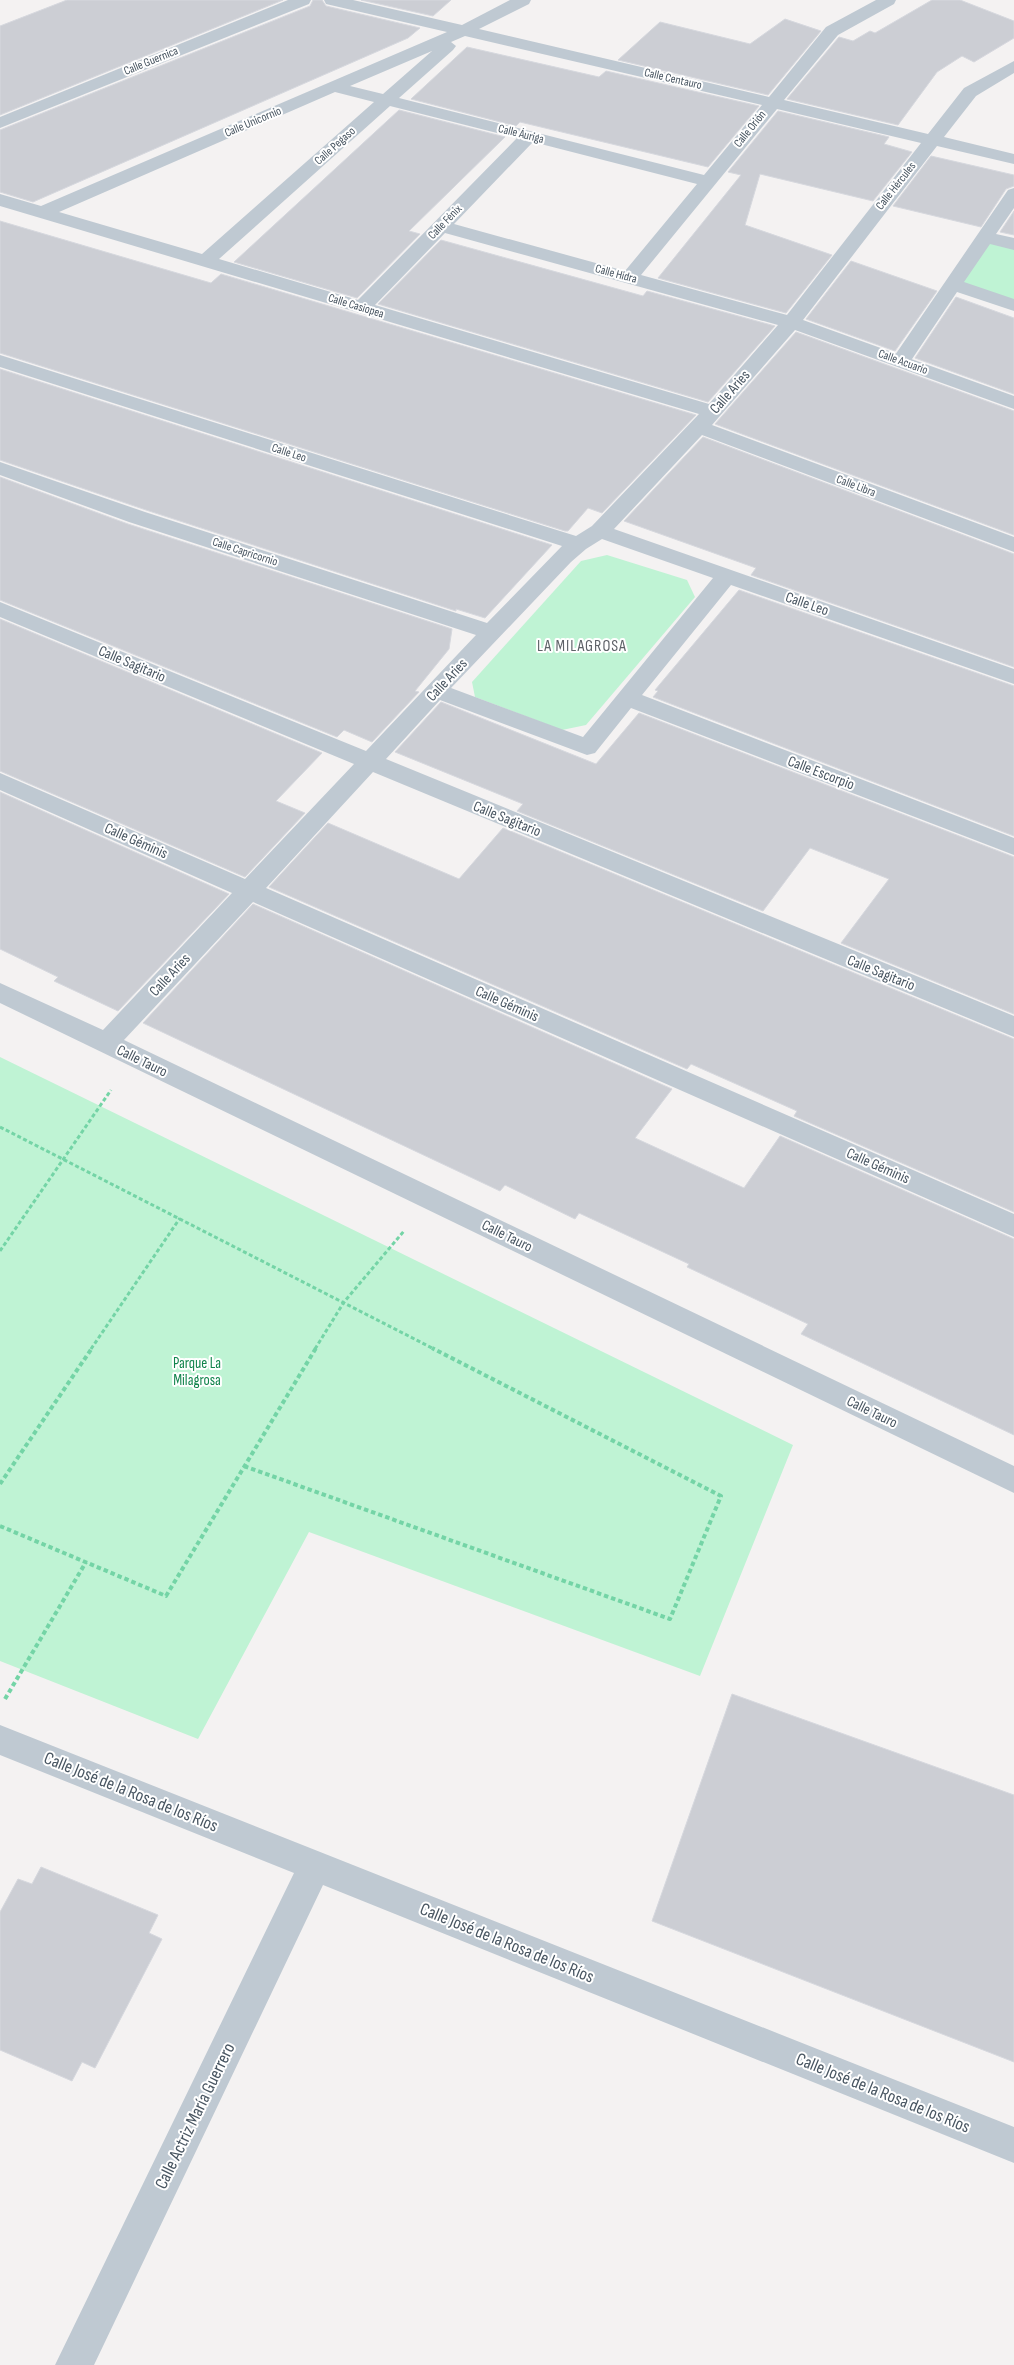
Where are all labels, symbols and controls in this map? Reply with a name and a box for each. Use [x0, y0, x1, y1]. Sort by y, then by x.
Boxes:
street label: Calle Guernica [122, 43, 181, 79]
street label: Calle Centauro [643, 65, 703, 93]
street label: Calle Unicornio [222, 103, 284, 141]
street label: Calle Orión [731, 108, 769, 150]
street label: Calle Áuriga [497, 121, 546, 147]
street label: Calle Pegaso [311, 124, 359, 168]
street label: Calle Hércules [873, 159, 919, 213]
street label: Calle Fénix [425, 201, 466, 243]
street label: Calle Hidra [593, 261, 639, 287]
street label: Calle Casiopea [326, 290, 386, 322]
street label: Calle Acuario [876, 346, 930, 378]
street label: Calle Aries [706, 366, 754, 418]
street label: Calle Leo [270, 440, 308, 466]
street label: Calle Libra [834, 472, 878, 500]
street label: Calle Capricornio [210, 534, 280, 570]
street label: Calle Leo [783, 588, 831, 620]
district label: LA MILAGROSA [537, 637, 627, 656]
street label: Calle Sagitario [95, 641, 169, 687]
street label: Calle Aries [422, 655, 472, 705]
street label: Calle Escorpio [785, 752, 857, 794]
street label: Calle Sagitario [470, 797, 544, 841]
street label: Calle Géminis [101, 819, 171, 863]
street label: Calle Aries [145, 950, 195, 1000]
street label: Calle Sagitario [844, 951, 918, 995]
street label: Calle Géminis [472, 982, 542, 1026]
street label: Calle Tauro [113, 1041, 171, 1081]
street label: Calle Géminis [843, 1144, 913, 1188]
street label: Calle Tauro [478, 1216, 536, 1256]
park label: Parque La Milagrosa [173, 1354, 221, 1390]
street label: Calle Tauro [843, 1392, 901, 1432]
street label: Calle José de la Rosa de los Ríos [41, 1747, 221, 1837]
street label: Calle José de la Rosa de los Ríos [417, 1898, 597, 1988]
street label: Calle Actriz María Guerrero [151, 2040, 239, 2192]
street label: Calle José de la Rosa de los Ríos [793, 2048, 973, 2138]

